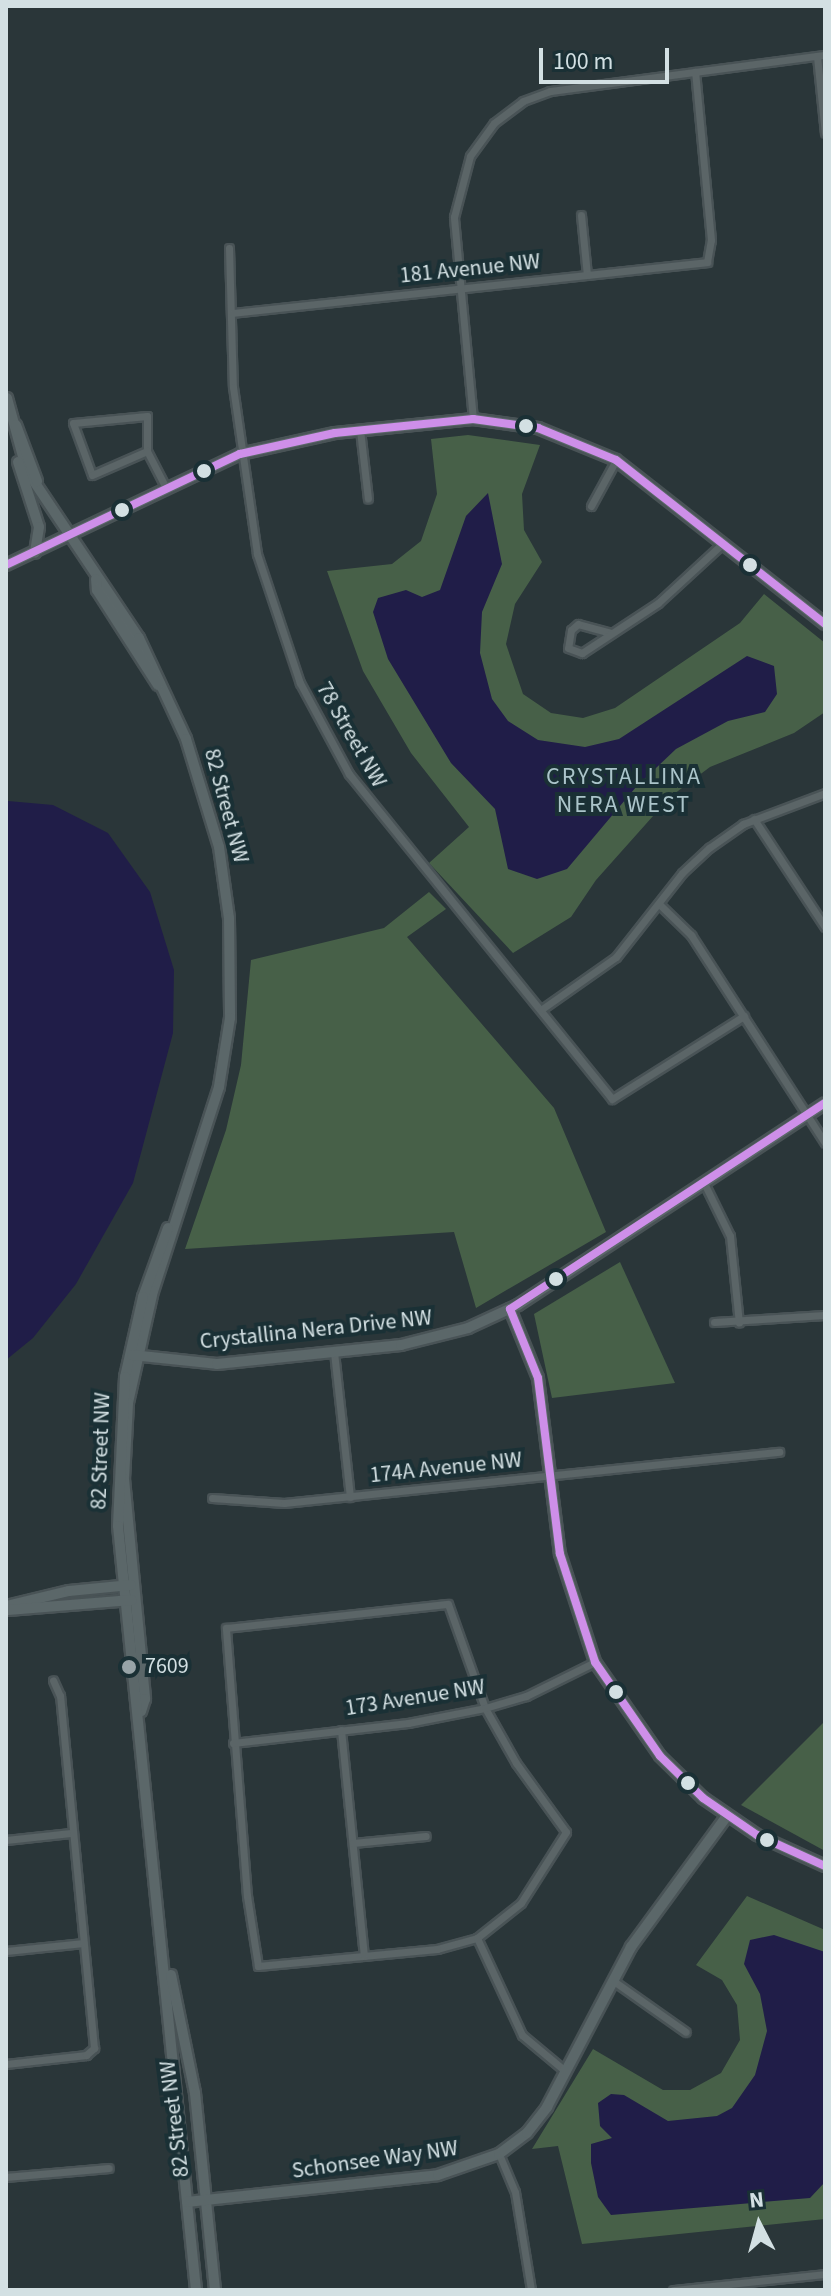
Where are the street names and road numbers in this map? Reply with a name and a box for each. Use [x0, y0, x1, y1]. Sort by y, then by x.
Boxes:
street label: 181 Avenue NW [399, 249, 541, 289]
street label: 78 Street NW [310, 678, 392, 792]
street label: 82 Street NW [198, 746, 254, 866]
street label: Crystallina Nera Drive NW [199, 1305, 433, 1355]
street label: 82 Street NW [86, 1392, 116, 1510]
street label: 174A Avenue NW [369, 1447, 523, 1489]
street label: 173 Avenue NW [343, 1674, 487, 1722]
street label: 82 Street NW [155, 2059, 195, 2179]
street label: Schonsee Way NW [290, 2135, 460, 2185]

